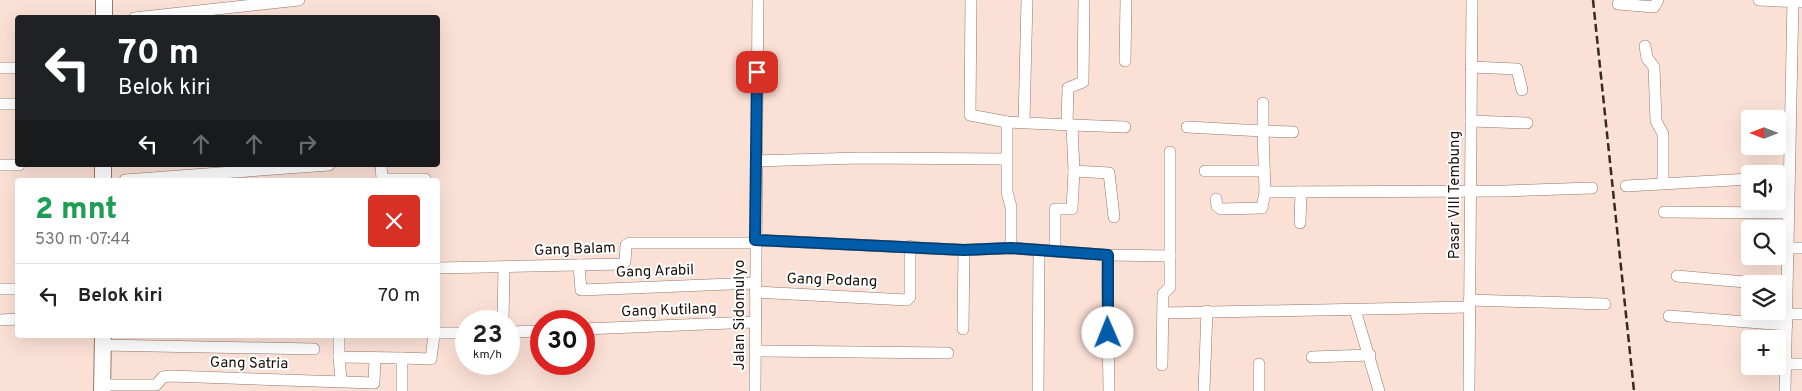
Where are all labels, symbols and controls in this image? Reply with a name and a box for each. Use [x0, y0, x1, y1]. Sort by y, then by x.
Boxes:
text: 70 m [118, 32, 199, 76]
icon: left [35, 35, 100, 100]
pin [736, 51, 778, 93]
icon: arrive [743, 58, 771, 86]
text: Belok kiri [118, 75, 211, 102]
north arrow [1741, 110, 1786, 155]
map controls [1741, 110, 1786, 375]
icon: left [134, 130, 162, 158]
icon: ahead [187, 130, 215, 158]
icon: ahead [240, 130, 268, 158]
icon: right [293, 130, 321, 158]
street label: Pasar VIII Tembung [1446, 131, 1465, 259]
button: sound [1741, 165, 1786, 210]
text: 2 mnt [35, 192, 117, 229]
button: close [368, 195, 420, 247]
button: search [1741, 220, 1786, 265]
text: 530 m · 07:44 [35, 230, 131, 250]
street label: Gang Balam [534, 239, 616, 261]
street label: Jalan Sidomulyo [731, 260, 750, 370]
street label: Gang Arabil [616, 261, 694, 283]
street label: Gang Podang [786, 270, 878, 292]
button: layers [1741, 275, 1786, 320]
icon: left [35, 282, 63, 310]
text: Belok kiri [78, 284, 163, 308]
text: 70 m [378, 284, 420, 308]
street label: Gang Kutilang [621, 300, 717, 322]
position arrow [1081, 306, 1133, 358]
speed limit sign: 30 [530, 310, 595, 375]
text: 23 [472, 320, 503, 352]
button: + [1741, 330, 1786, 375]
text: km/h [473, 347, 502, 363]
street label: Gang Satria [210, 354, 288, 374]

